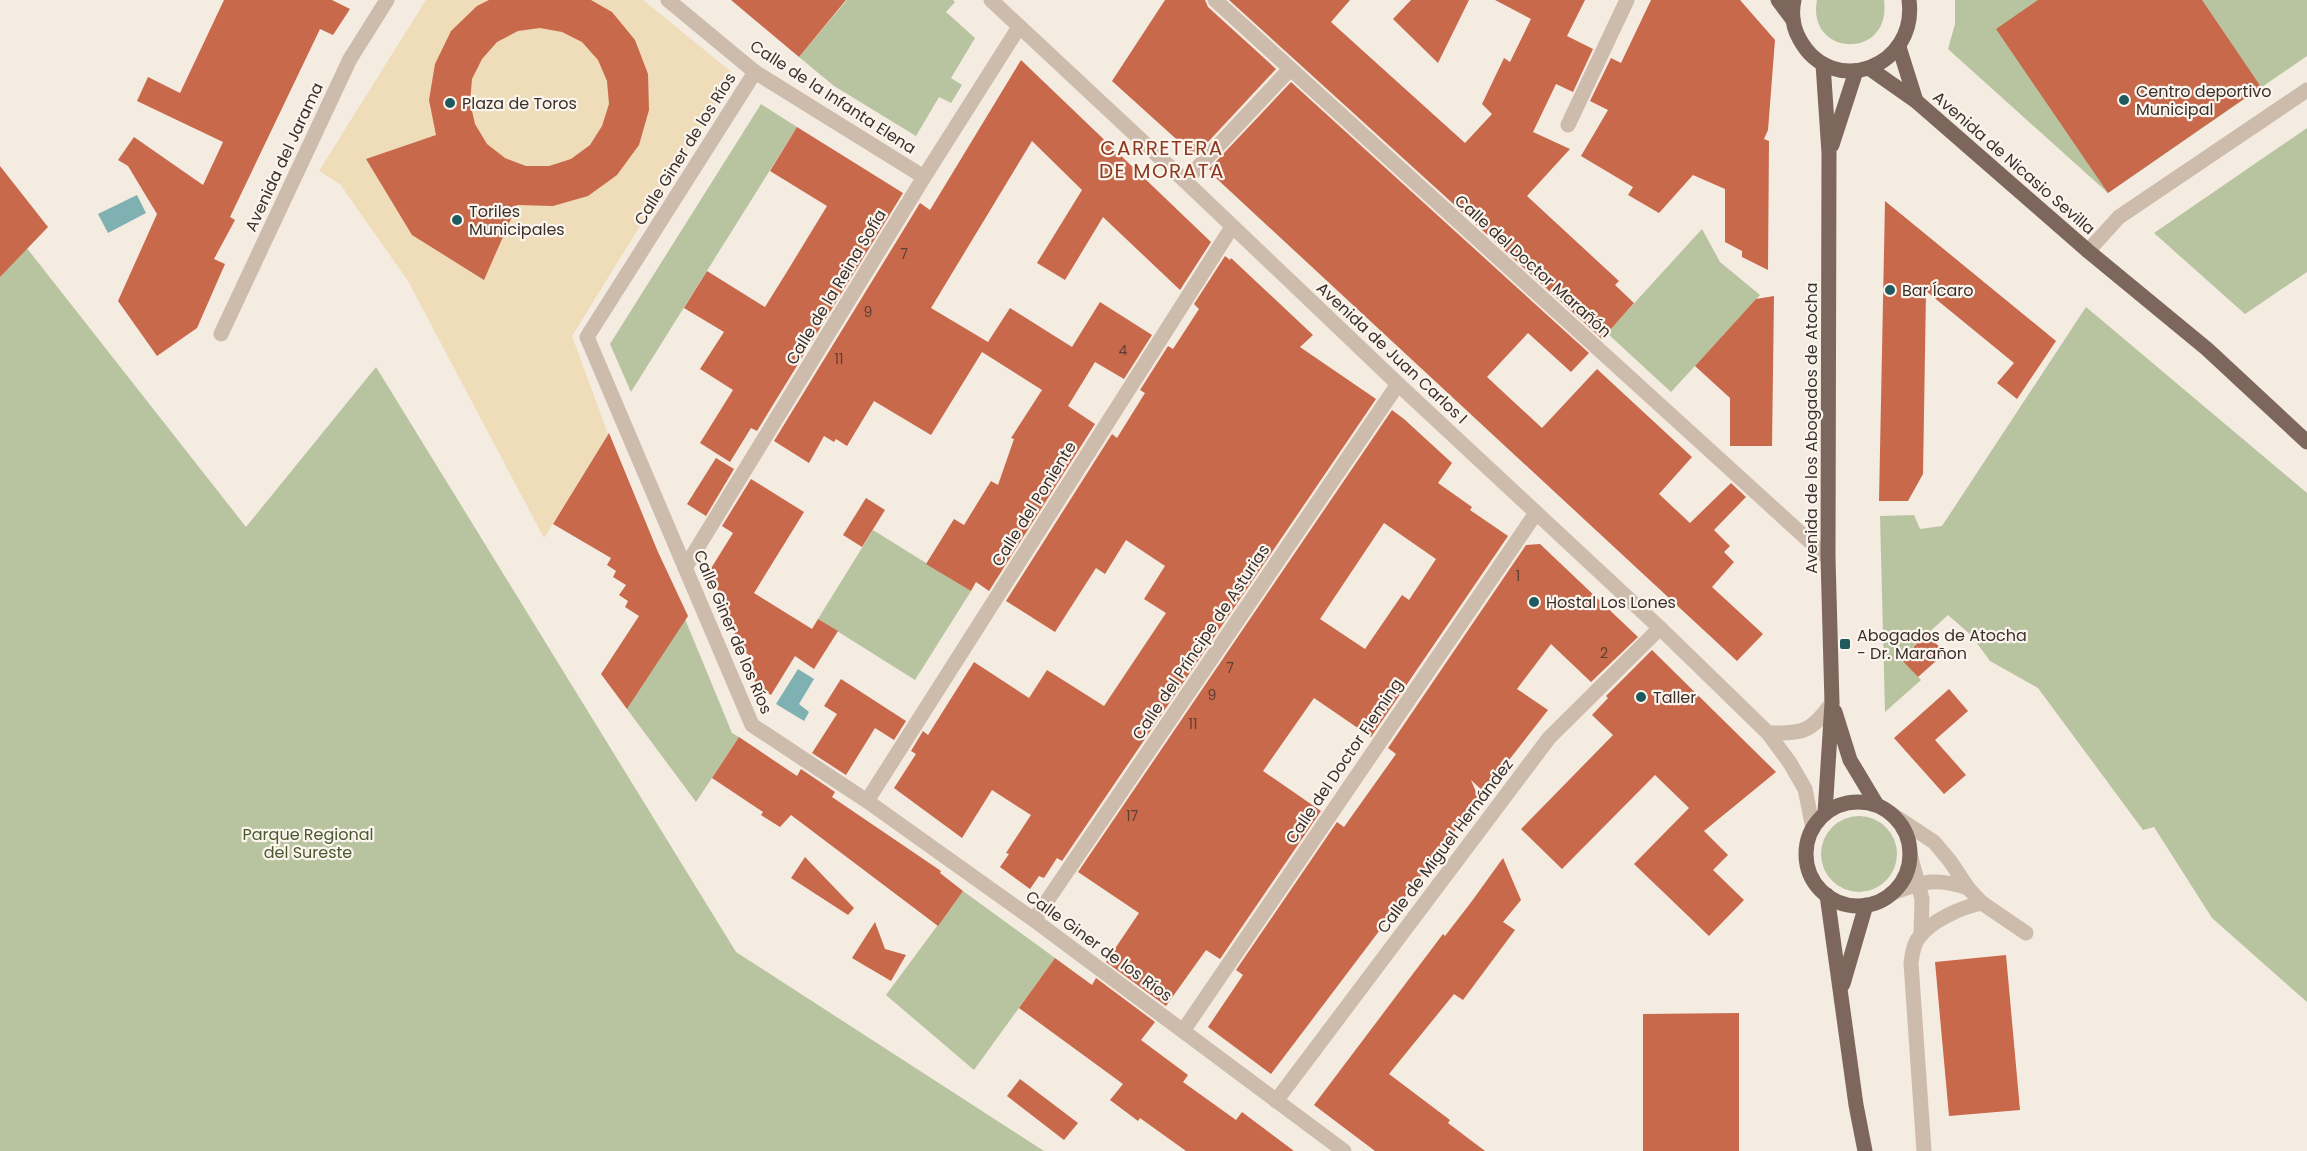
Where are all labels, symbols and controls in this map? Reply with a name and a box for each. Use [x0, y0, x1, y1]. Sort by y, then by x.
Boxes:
street label: Calle de la Infanta Elena [745, 35, 921, 159]
street label: Calle Giner de los Ríos [629, 68, 741, 230]
street label: Avenida del Jarama [239, 79, 329, 235]
place label: Centro deportivo Municipal [2136, 80, 2272, 121]
street label: Avenida de Nicasio Sevilla [1928, 86, 2100, 240]
place label: Plaza de Toros [462, 92, 577, 115]
marker: Centro deportivo Municipal [2117, 93, 2131, 107]
marker: Plaza de Toros [443, 96, 457, 110]
district label: CARRETERA DE MORATA [1099, 134, 1225, 185]
street label: Calle del Doctor Marañón [1450, 189, 1616, 343]
place label: Toriles Municipales [469, 200, 565, 241]
street label: Calle de la Reina Sofía [780, 205, 892, 369]
marker: Toriles Municipales [450, 213, 464, 227]
house number: 7 [900, 244, 908, 264]
street label: Avenida de Juan Carlos I [1311, 277, 1473, 429]
place label: Bar Ícaro [1902, 279, 1974, 302]
street label: Avenida de los Abogados de Atocha [1800, 282, 1823, 574]
marker: Bar Ícaro [1883, 283, 1897, 297]
house number: 9 [864, 302, 872, 322]
house number: 4 [1119, 340, 1128, 360]
house number: 11 [835, 349, 843, 369]
street label: Calle del Poniente [986, 437, 1082, 571]
street label: Calle del Príncipe de Asturias [1127, 540, 1275, 744]
street label: Calle Giner de los Ríos [688, 546, 778, 718]
house number: 1 [1516, 566, 1520, 586]
place label: Hostal Los Lones [1546, 591, 1676, 614]
marker: Hostal Los Lones [1527, 595, 1541, 609]
place label: Abogados de Atocha - Dr. Marañon [1857, 624, 2027, 665]
marker: Abogados de Atocha - Dr. Marañon [1838, 637, 1852, 651]
house number: 2 [1600, 643, 1608, 663]
house number: 7 [1226, 658, 1234, 678]
street label: Calle del Doctor Fleming [1280, 674, 1408, 848]
house number: 9 [1208, 685, 1216, 705]
place label: Taller [1653, 686, 1696, 709]
marker: Taller [1634, 690, 1648, 704]
house number: 11 [1189, 714, 1197, 734]
street label: Calle de Miguel Hernández [1372, 754, 1518, 938]
house number: 17 [1126, 806, 1138, 826]
park label: Parque Regional del Sureste [243, 823, 373, 864]
street label: Calle Giner de los Ríos [1021, 885, 1177, 1007]

